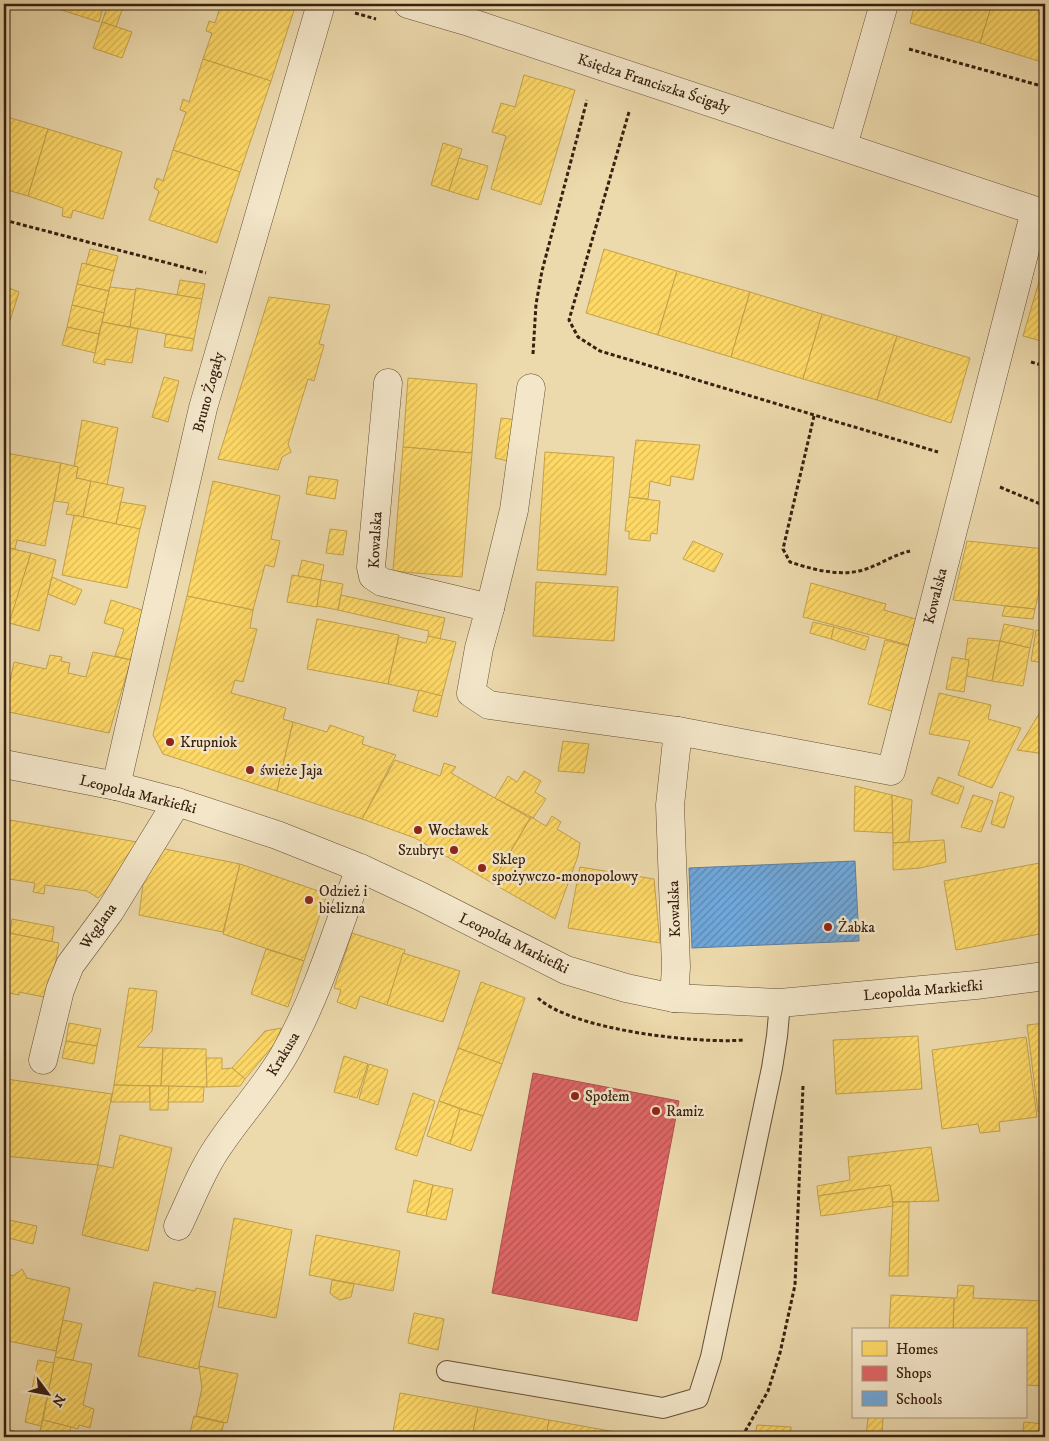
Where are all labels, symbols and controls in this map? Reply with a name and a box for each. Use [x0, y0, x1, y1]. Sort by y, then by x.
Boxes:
street label: Księdza Franciszka Ścigały [575, 49, 734, 117]
street label: Bruno Żogały [189, 349, 229, 434]
street label: Kowalska [365, 510, 387, 569]
street label: Kowalska [919, 566, 952, 626]
place label: Krupniok [180, 733, 238, 752]
marker: Krupniok [164, 736, 176, 748]
place label: świeże Jaja [260, 761, 323, 780]
marker: świeże Jaja [244, 764, 256, 776]
street label: Leopolda Markiefki [77, 771, 198, 818]
place label: Wocławek [427, 821, 489, 840]
marker: Wocławek [412, 824, 424, 836]
place label: Szubryt [398, 841, 444, 860]
marker: Szubryt [448, 844, 460, 856]
place label: Sklep spożywczo-monopolowy [492, 850, 639, 886]
marker: Sklep spożywczo-monopolowy [476, 862, 488, 874]
street label: Kowalska [664, 880, 685, 938]
place label: Odzież i bielizna [319, 882, 367, 918]
marker: Odzież i bielizna [303, 894, 315, 906]
street label: Węglana [75, 899, 121, 954]
street label: Leopolda Markiefki [456, 909, 572, 978]
place label: Żabka [838, 918, 875, 937]
marker: Żabka [822, 921, 834, 933]
street label: Leopolda Markiefki [863, 976, 984, 1005]
street label: Krakusa [263, 1028, 304, 1080]
place label: Społem [585, 1087, 630, 1106]
marker: Społem [569, 1090, 581, 1102]
place label: Ramiz [666, 1102, 704, 1121]
marker: Ramiz [650, 1105, 662, 1117]
legend [852, 1328, 1026, 1418]
text: Homes [896, 1340, 938, 1359]
text: Shops [896, 1364, 932, 1383]
north arrow [22, 1368, 72, 1418]
text: Schools [896, 1390, 942, 1409]
text: N [47, 1391, 69, 1410]

